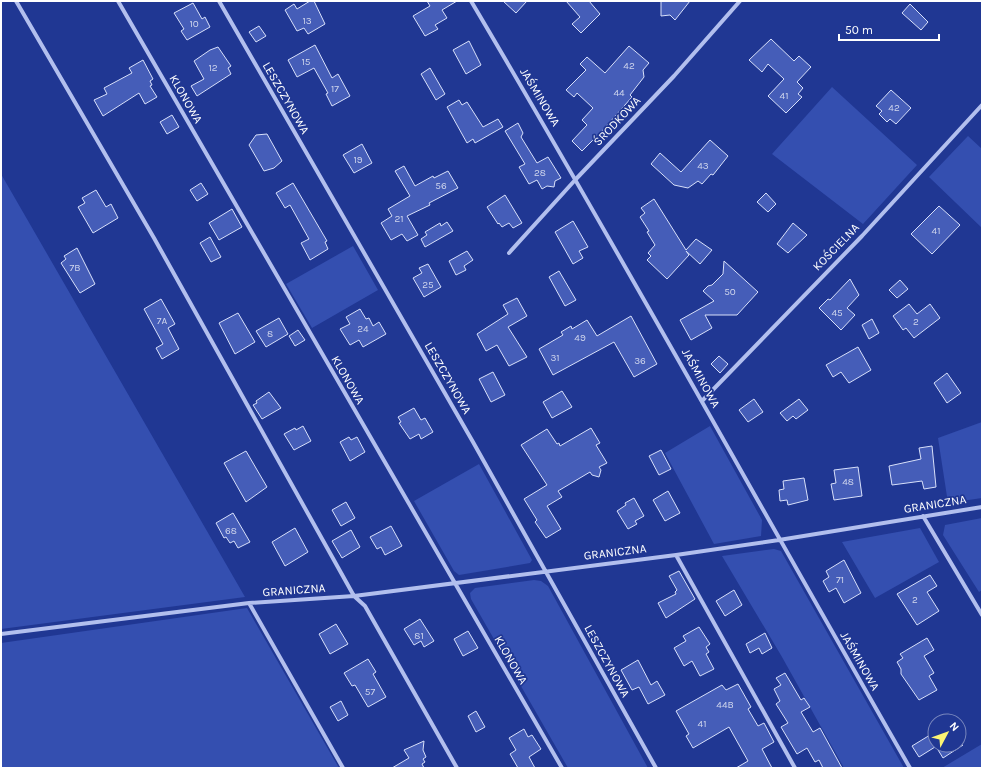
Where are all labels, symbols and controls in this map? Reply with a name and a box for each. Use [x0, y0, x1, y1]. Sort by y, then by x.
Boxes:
house number: 13 [302, 15, 312, 27]
scale bar [839, 16, 939, 42]
house number: 10 [189, 18, 199, 30]
text: 50 m [845, 23, 873, 37]
house number: 15 [302, 56, 311, 68]
street label: LESZCZYNOWA [260, 59, 312, 137]
house number: 42 [623, 60, 635, 72]
house number: 12 [208, 62, 218, 74]
street label: JAŚMINOWA [517, 65, 564, 129]
street label: KLONOWA [166, 72, 206, 126]
house number: 17 [331, 83, 339, 95]
house number: 44 [613, 87, 625, 99]
house number: 41 [780, 90, 788, 102]
street label: ŚRODKOWA [590, 93, 644, 149]
house number: 42 [888, 102, 900, 114]
house number: 19 [353, 154, 363, 166]
house number: 43 [697, 160, 709, 172]
house number: 28 [534, 167, 546, 179]
house number: 56 [435, 180, 447, 192]
house number: 21 [394, 213, 404, 225]
street label: KOŚCIELNA [809, 220, 862, 274]
house number: 41 [932, 225, 940, 237]
house number: 7B [70, 262, 80, 274]
house number: 25 [422, 279, 434, 291]
house number: 50 [724, 286, 736, 298]
house number: 45 [831, 307, 843, 319]
house number: 7A [157, 315, 167, 327]
house number: 2 [913, 316, 919, 328]
house number: 24 [357, 323, 369, 335]
house number: 8 [267, 328, 273, 340]
house number: 49 [574, 332, 586, 344]
street label: LESZCZYNOWA [422, 339, 474, 417]
street label: JAŚMINOWA [679, 345, 724, 410]
house number: 31 [550, 352, 560, 364]
street label: KLONOWA [328, 353, 368, 407]
house number: 36 [634, 355, 646, 367]
house number: 48 [842, 476, 854, 488]
street label: GRANICZNA [903, 492, 967, 516]
house number: 68 [225, 525, 237, 537]
street label: GRANICZNA [583, 541, 647, 563]
house number: 71 [836, 574, 844, 586]
street label: GRANICZNA [262, 581, 326, 599]
house number: 2 [912, 594, 918, 606]
street label: LESZCZYNOWA [581, 622, 633, 700]
street label: JAŚMINOWA [838, 629, 883, 693]
house number: 81 [414, 630, 424, 642]
street label: KLONOWA [491, 633, 531, 687]
house number: 57 [365, 686, 375, 698]
house number: 44B [716, 699, 734, 711]
north arrow [927, 713, 967, 753]
house number: 41 [698, 718, 706, 730]
text: N [947, 720, 962, 734]

